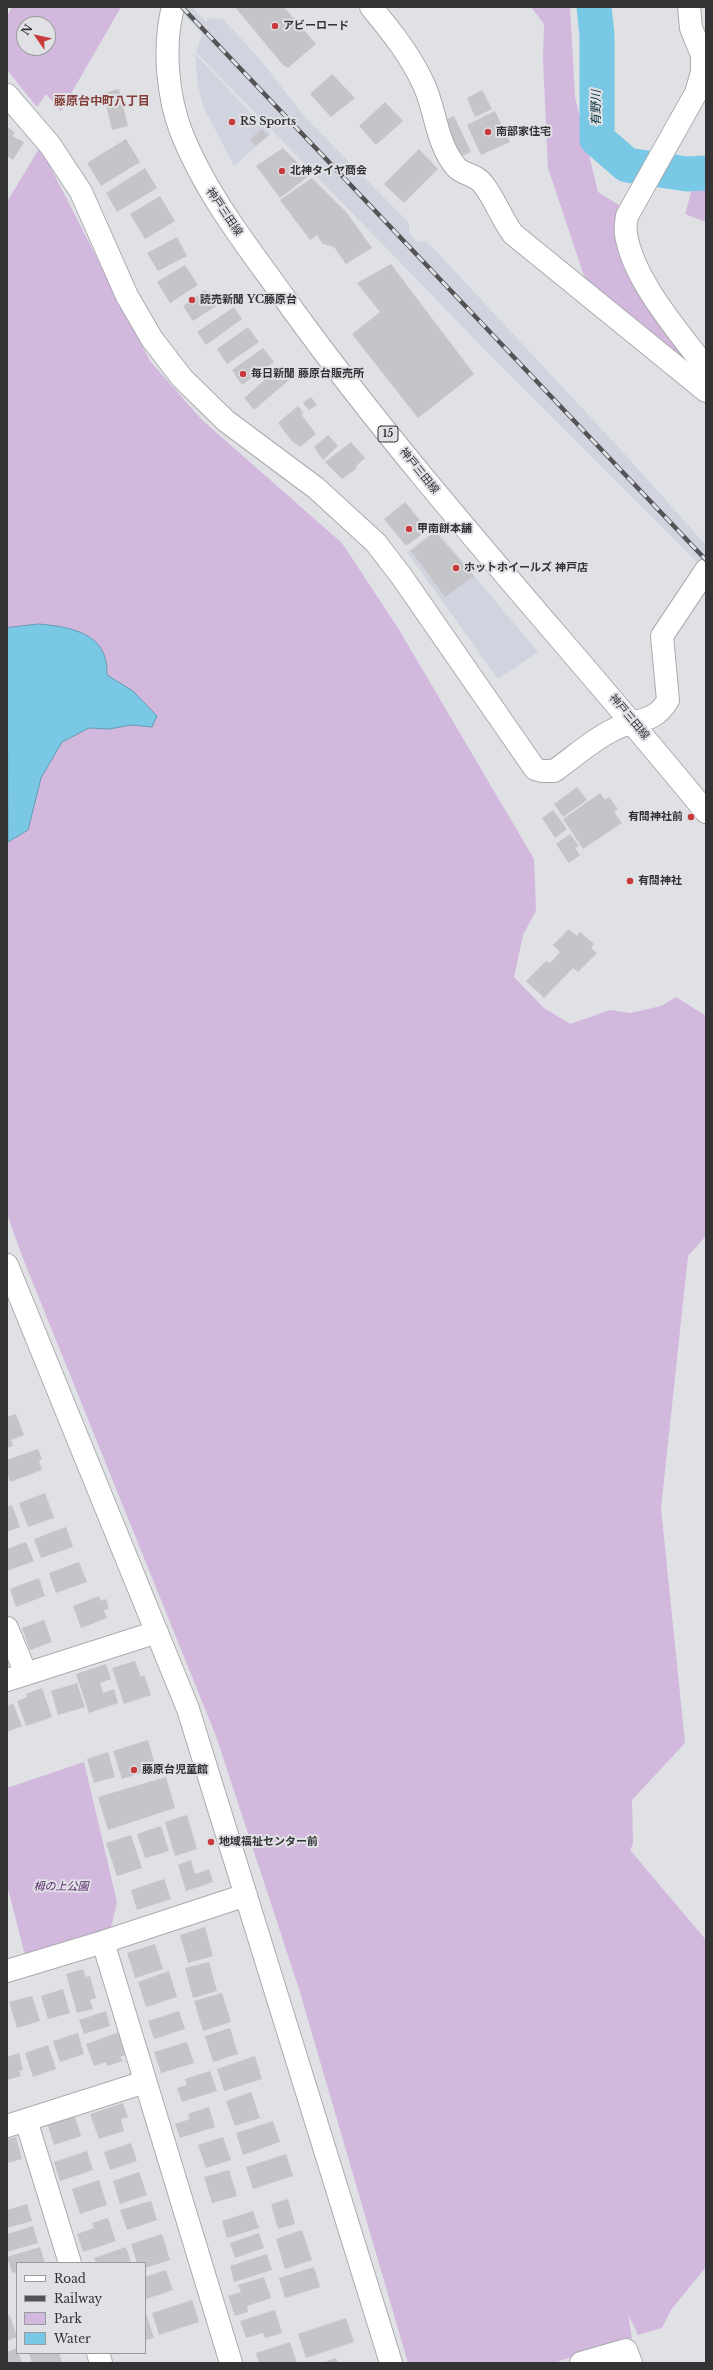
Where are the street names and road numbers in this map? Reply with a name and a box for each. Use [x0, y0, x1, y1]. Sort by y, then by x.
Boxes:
street label: 神戸三田線 [203, 186, 245, 238]
road number: 15 [378, 426, 398, 442]
street label: 神戸三田線 [397, 445, 441, 497]
street label: 神戸三田線 [606, 692, 652, 742]

